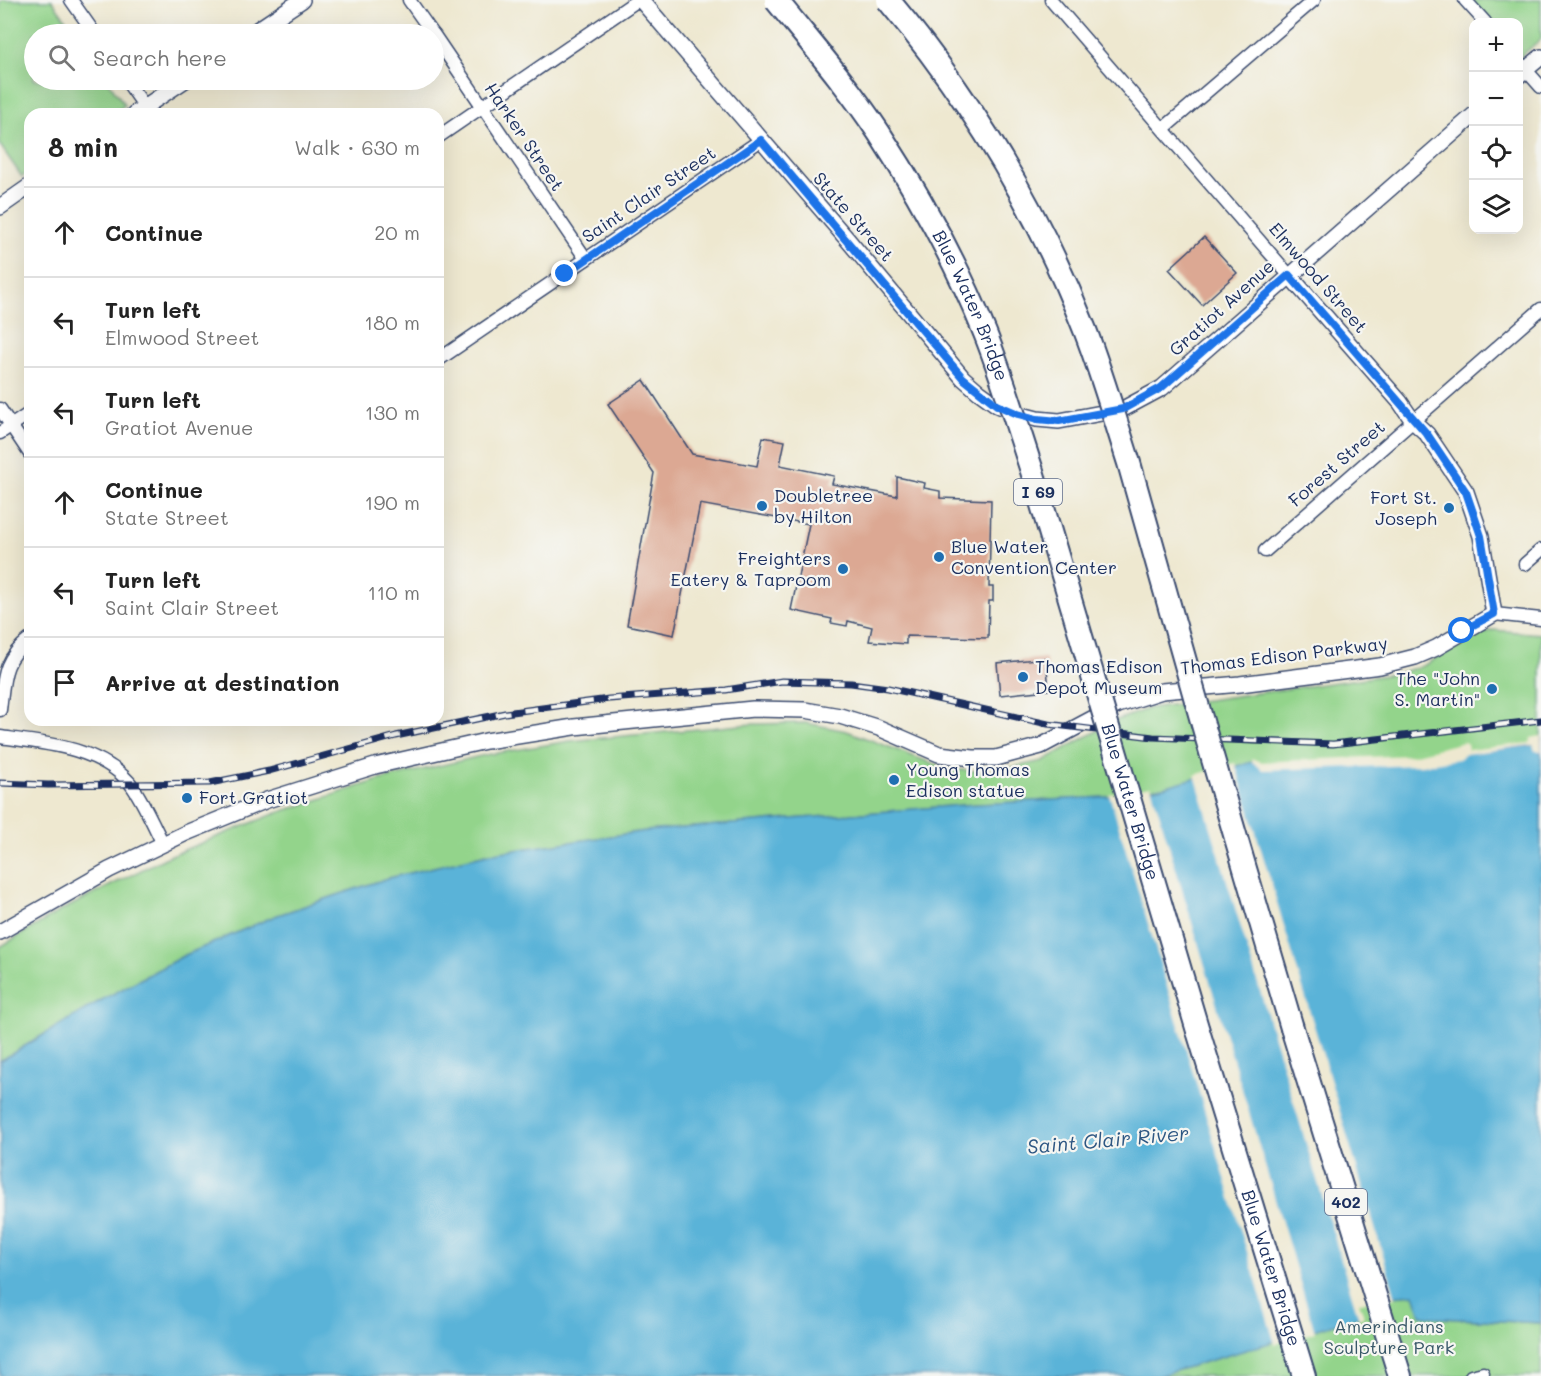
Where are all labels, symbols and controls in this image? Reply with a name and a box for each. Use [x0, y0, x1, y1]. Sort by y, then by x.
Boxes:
map controls [1469, 18, 1523, 234]
button: + [1469, 18, 1523, 72]
search box [24, 24, 444, 90]
icon: search [45, 41, 78, 74]
text: Search here [93, 43, 227, 72]
button: − [1469, 72, 1523, 126]
street label: Harker Street [480, 78, 570, 195]
button: locate [1469, 126, 1523, 180]
text: 8 min [48, 130, 118, 164]
text: Walk · 630 m [294, 134, 420, 160]
street label: Saint Clair Street [577, 140, 720, 248]
street label: State Street [808, 166, 899, 266]
button: layers [1469, 180, 1523, 234]
icon: ahead [48, 216, 81, 249]
street label: Elmwood Street [1264, 217, 1373, 338]
text: Continue [105, 218, 203, 247]
text: 20 m [374, 219, 420, 245]
street label: Blue Water Bridge [928, 226, 1015, 384]
street label: Gratiot Avenue [1164, 254, 1279, 361]
route end [551, 260, 577, 286]
text: Turn left [105, 295, 201, 324]
icon: left [48, 306, 81, 339]
text: 180 m [364, 309, 420, 335]
text: Elmwood Street [105, 324, 259, 350]
text: Turn left [105, 385, 201, 414]
icon: left [48, 396, 81, 429]
text: 130 m [365, 399, 420, 425]
text: Gratiot Avenue [105, 414, 254, 440]
street label: Forest Street [1283, 415, 1390, 512]
text: Continue [105, 475, 203, 504]
road number: I 69 [1014, 479, 1062, 505]
place label: Doubletree by Hilton [774, 483, 873, 528]
place label: Fort St. Joseph [1370, 485, 1437, 530]
icon: ahead [48, 486, 81, 519]
text: 190 m [365, 489, 420, 515]
marker: Doubletree by Hilton [755, 499, 769, 513]
marker: Fort St. Joseph [1442, 501, 1456, 515]
text: State Street [105, 504, 229, 530]
place label: Blue Water Convention Center [951, 534, 1117, 579]
place label: Freighters Eatery & Taproom [670, 546, 831, 591]
marker: Blue Water Convention Center [932, 550, 946, 564]
marker: Freighters Eatery & Taproom [836, 562, 850, 576]
text: Turn left [105, 565, 201, 594]
icon: left [48, 576, 81, 609]
text: 110 m [367, 579, 420, 605]
text: Saint Clair Street [105, 594, 279, 620]
route start [1448, 617, 1474, 643]
street label: Thomas Edison Parkway [1179, 630, 1389, 680]
place label: Thomas Edison Depot Museum [1035, 654, 1163, 699]
icon: arrive [48, 666, 81, 699]
place label: The "John S. Martin" [1394, 666, 1480, 711]
text: Arrive at destination [105, 668, 340, 697]
marker: Thomas Edison Depot Museum [1016, 670, 1030, 684]
marker: The "John S. Martin" [1485, 682, 1499, 696]
street label: Blue Water Bridge [1097, 721, 1166, 883]
place label: Young Thomas Edison statue [906, 757, 1030, 802]
marker: Young Thomas Edison statue [887, 773, 901, 787]
place label: Fort Gratiot [199, 785, 308, 809]
marker: Fort Gratiot [180, 791, 194, 805]
water label: Saint Clair River [1026, 1119, 1190, 1159]
street label: Blue Water Bridge [1237, 1187, 1307, 1349]
road number: 402 [1325, 1189, 1367, 1215]
park label: Amerindians Sculpture Park [1324, 1314, 1454, 1359]

